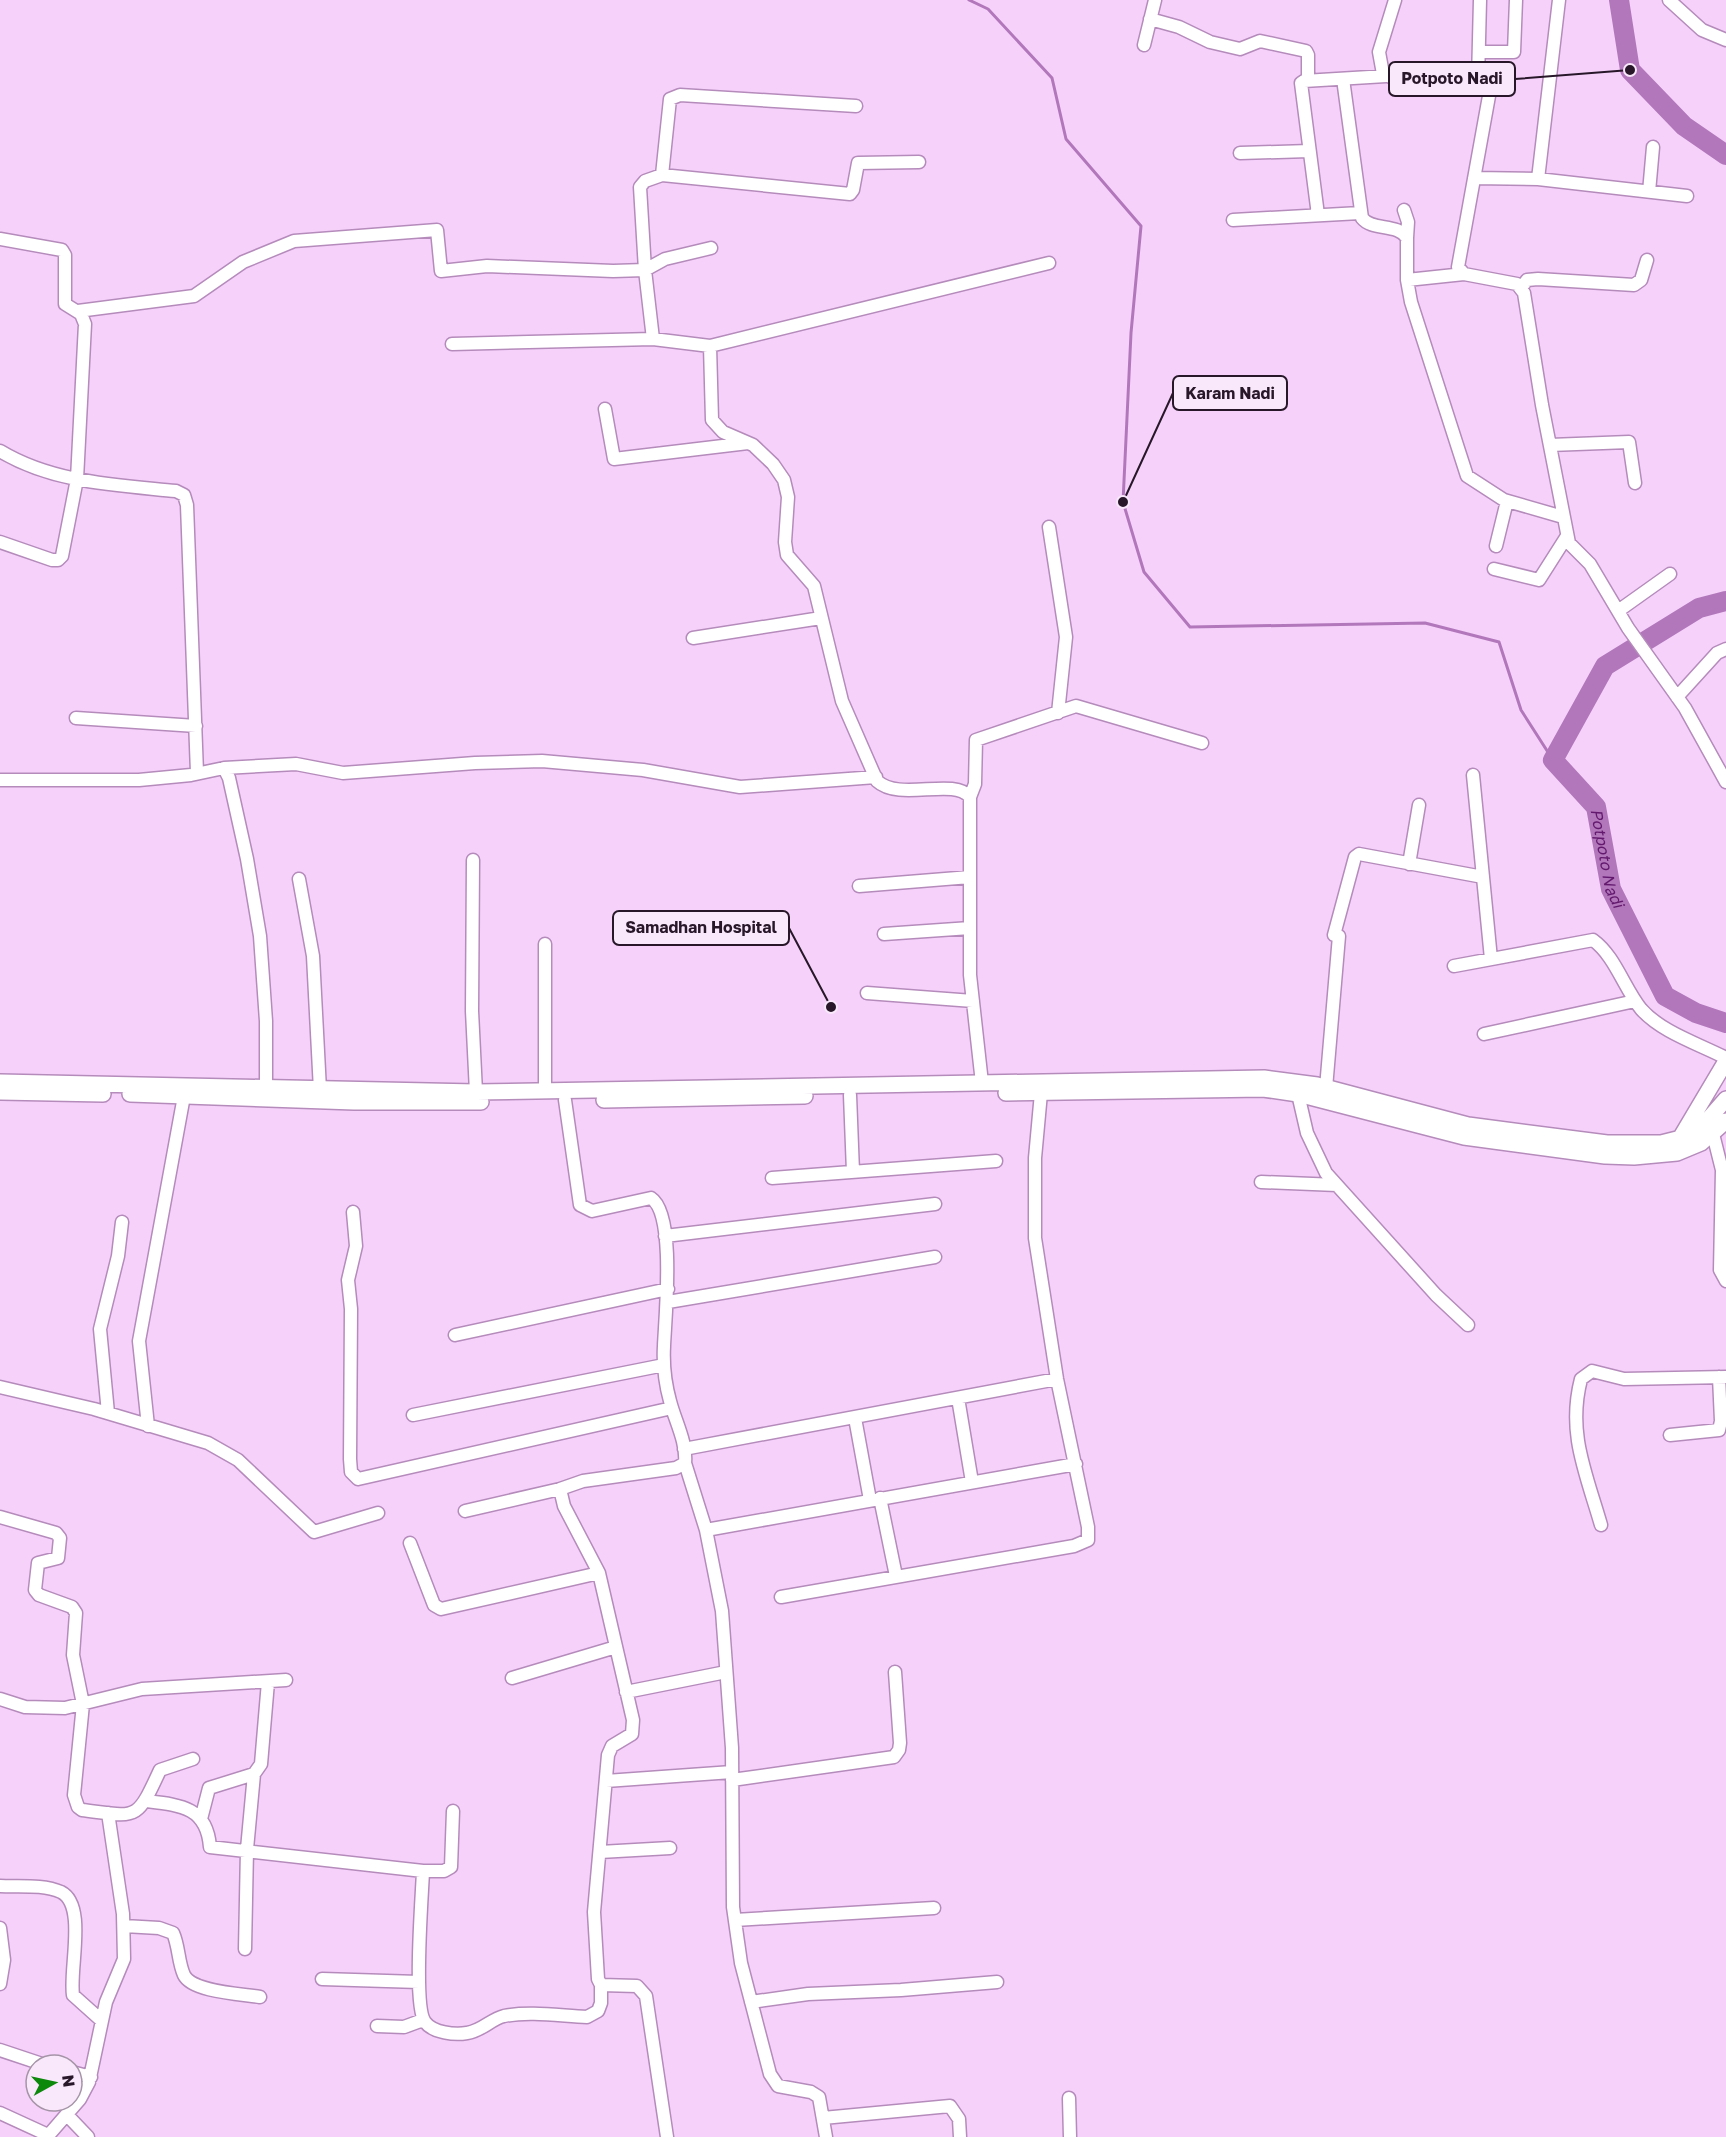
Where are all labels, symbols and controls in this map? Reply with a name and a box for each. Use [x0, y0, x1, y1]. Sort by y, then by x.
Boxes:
callout: Potpoto Nadi [1389, 62, 1515, 96]
text: Potpoto Nadi [1401, 68, 1503, 88]
callout: Karam Nadi [1173, 376, 1287, 410]
text: Karam Nadi [1185, 383, 1275, 403]
water label: Potpoto Nadi [1587, 807, 1630, 913]
callout: Samadhan Hospital [613, 911, 789, 945]
text: Samadhan Hospital [625, 917, 778, 937]
north arrow [24, 2053, 84, 2113]
text: N [58, 2073, 80, 2088]

